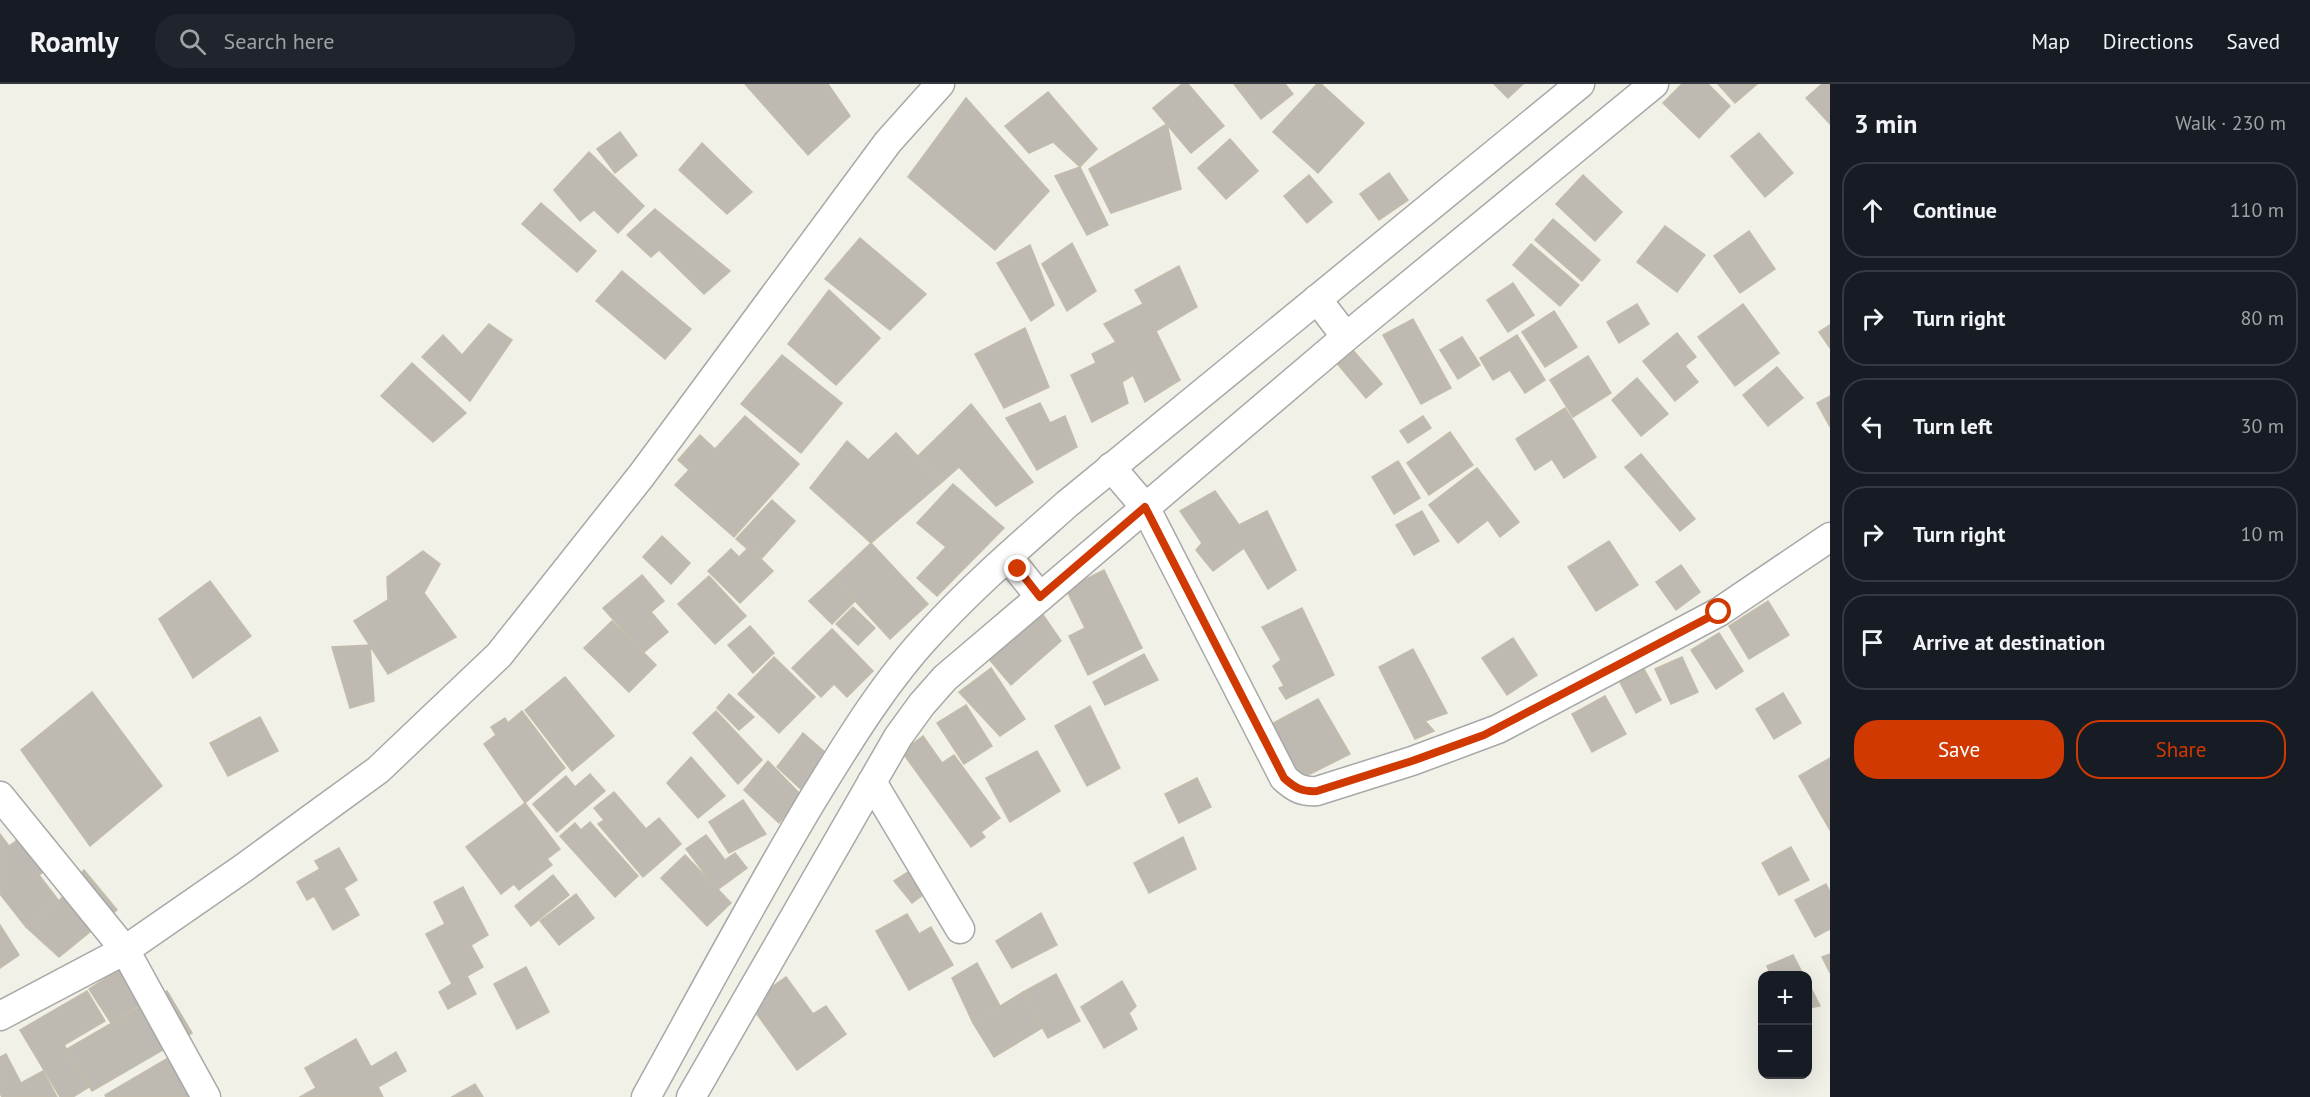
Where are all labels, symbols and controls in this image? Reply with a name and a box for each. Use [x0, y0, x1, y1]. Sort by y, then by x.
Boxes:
search box [155, 14, 575, 68]
text: Roamly [30, 23, 119, 60]
icon: search [176, 25, 209, 58]
text: Search here [224, 27, 335, 55]
text: Map [2031, 28, 2070, 55]
text: Directions [2103, 28, 2194, 55]
text: Saved [2227, 28, 2280, 55]
text: 3 min [1854, 107, 1917, 140]
text: Walk · 230 m [2175, 110, 2286, 136]
icon: ahead [1856, 194, 1889, 227]
text: Continue [1913, 196, 1997, 224]
text: 110 m [2230, 197, 2284, 223]
icon: right [1856, 302, 1889, 335]
text: Turn right [1913, 304, 2005, 332]
text: 80 m [2241, 305, 2284, 331]
icon: left [1856, 410, 1889, 443]
text: Turn left [1913, 412, 1993, 440]
text: 30 m [2241, 413, 2284, 439]
icon: right [1856, 518, 1889, 551]
text: Turn right [1913, 520, 2005, 548]
text: 10 m [2241, 521, 2284, 547]
route end [1004, 555, 1030, 581]
route start [1705, 598, 1731, 624]
icon: arrive [1856, 626, 1889, 659]
text: Arrive at destination [1913, 628, 2105, 656]
button: Save [1854, 720, 2064, 779]
button: Share [2076, 720, 2286, 779]
map controls [1758, 971, 1812, 1079]
button: + [1758, 971, 1812, 1025]
button: − [1758, 1025, 1812, 1079]

